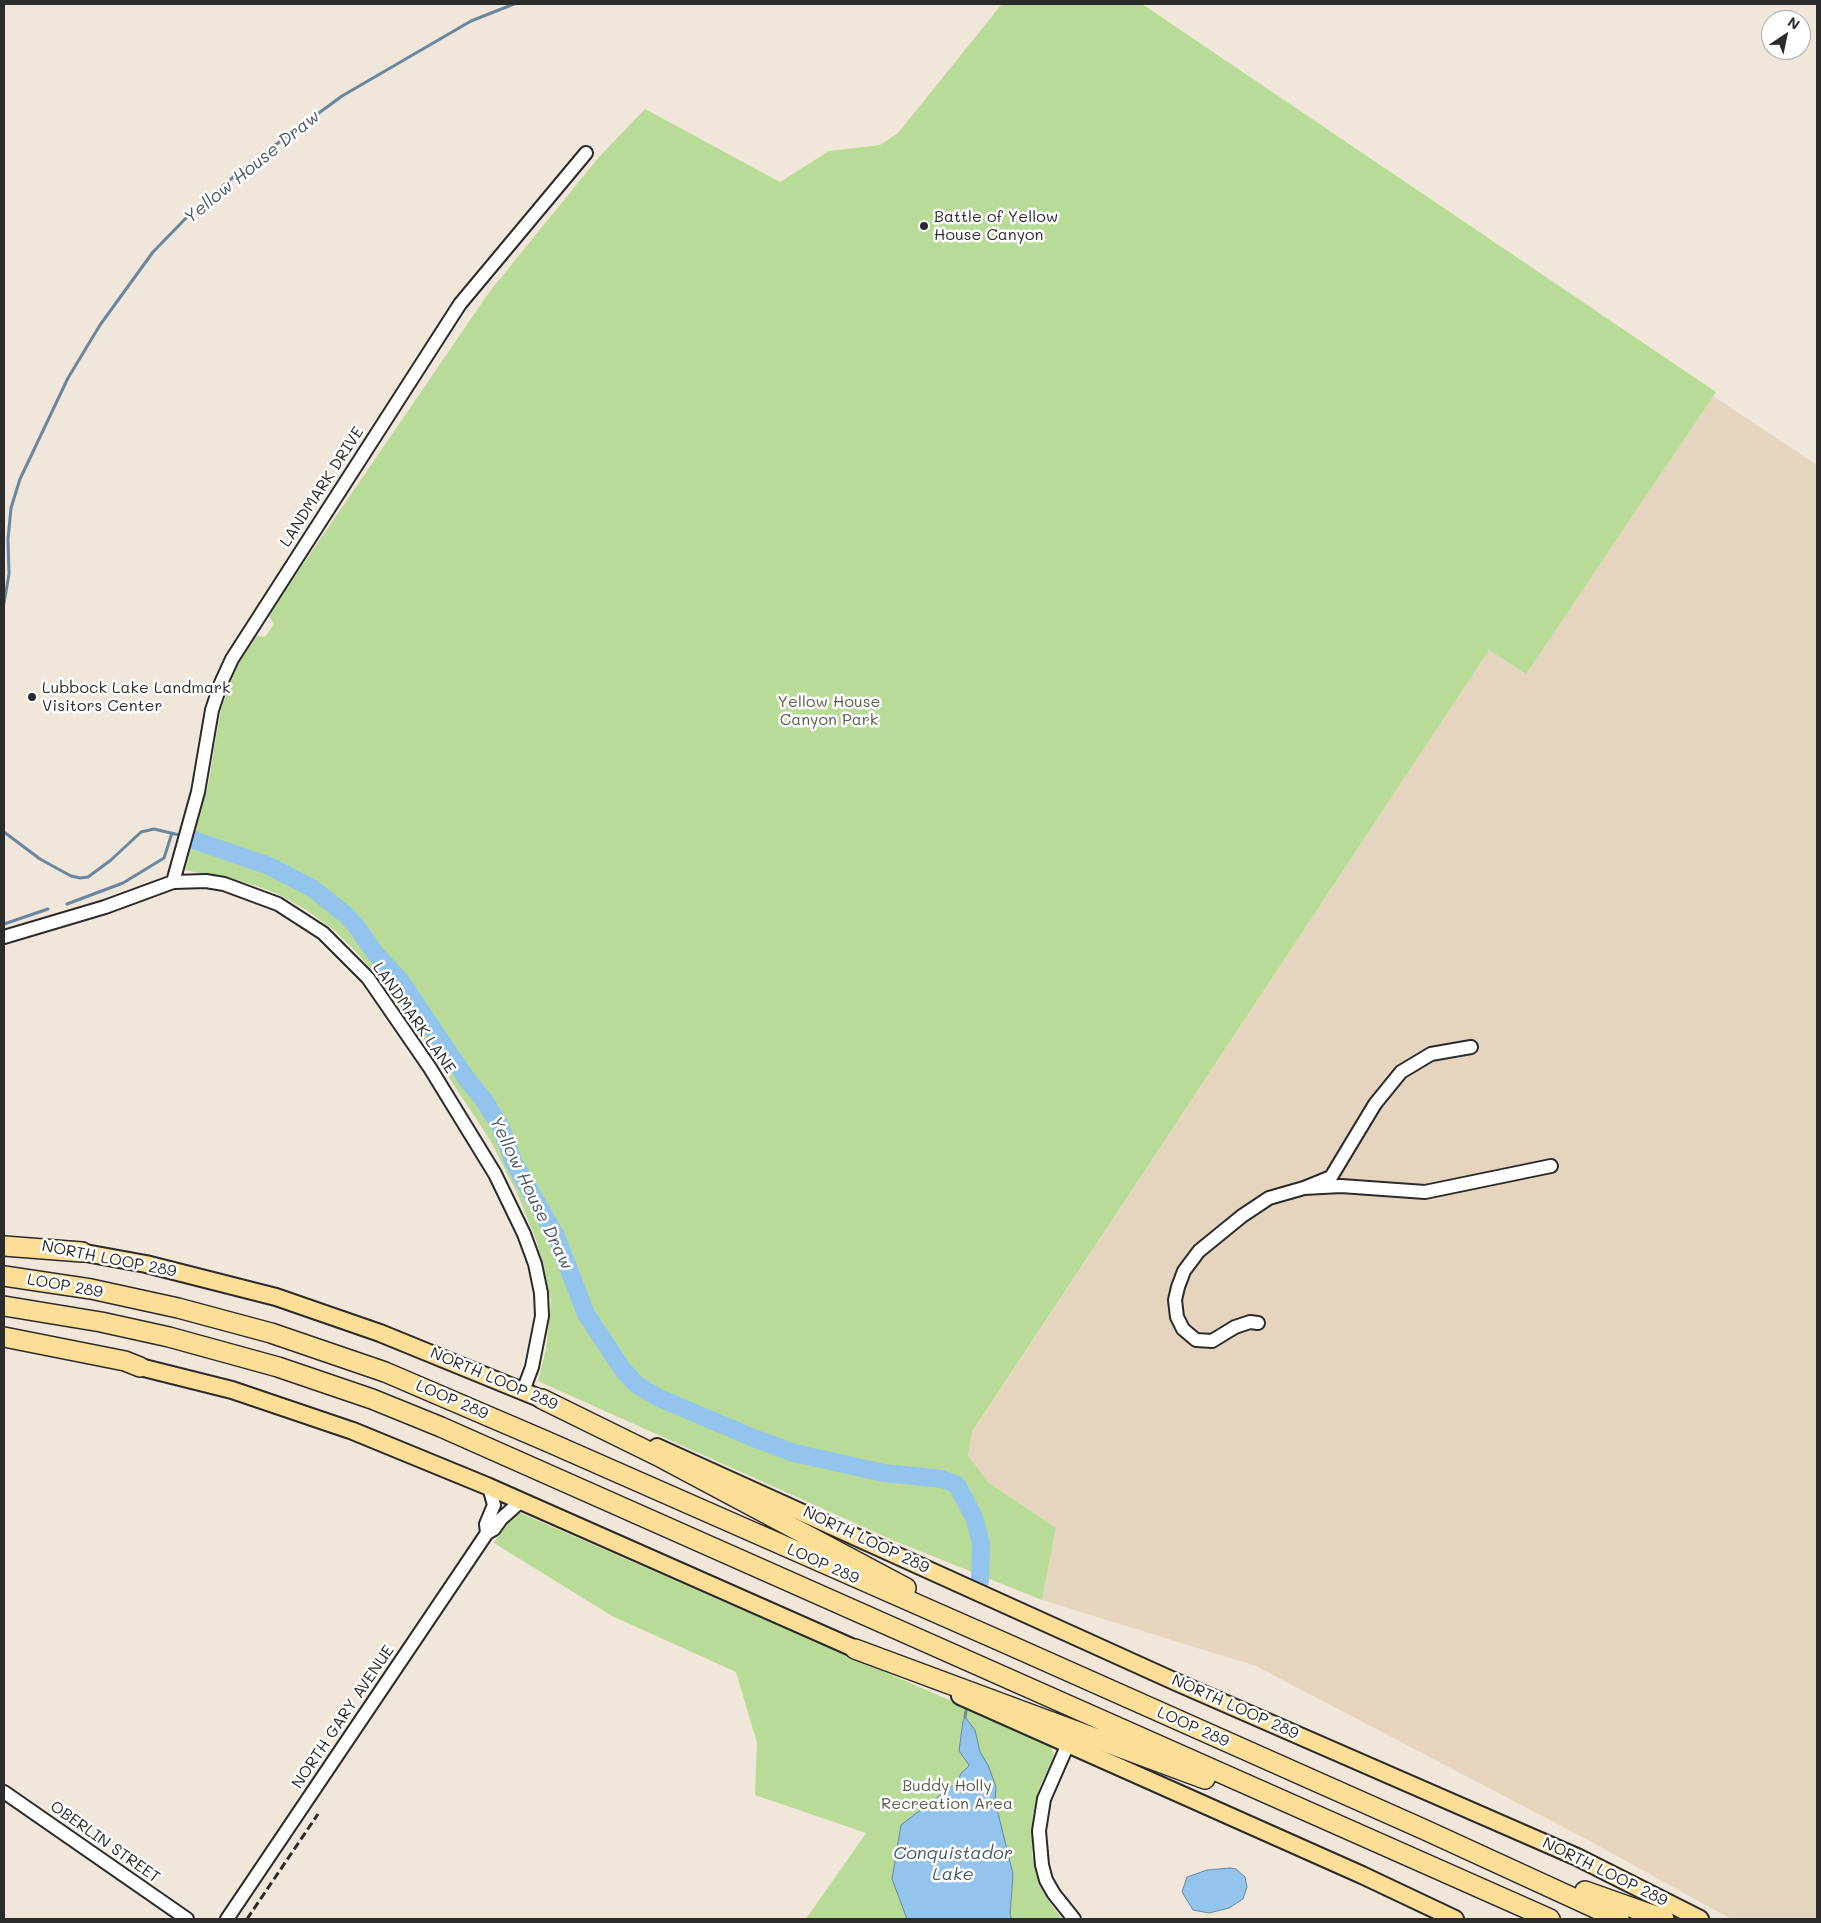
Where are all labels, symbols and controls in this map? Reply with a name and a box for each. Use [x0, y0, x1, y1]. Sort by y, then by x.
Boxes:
north arrow [1761, 10, 1811, 60]
text: N [1784, 12, 1804, 34]
water label: Yellow House Draw [180, 106, 324, 228]
place label: Battle of Yellow House Canyon [934, 207, 1058, 245]
marker: Battle of Yellow House Canyon [918, 220, 930, 232]
street label: LANDMARK DRIVE [276, 424, 368, 550]
place label: Lubbock Lake Landmark Visitors Center [42, 678, 231, 716]
marker: Lubbock Lake Landmark Visitors Center [26, 691, 38, 703]
park label: Yellow House Canyon Park [778, 692, 880, 730]
street label: LANDMARK LANE [368, 959, 460, 1077]
water label: Yellow House Draw [484, 1113, 578, 1273]
street label: NORTH LOOP 289 [40, 1237, 178, 1281]
street label: LOOP 289 [26, 1270, 104, 1302]
street label: NORTH LOOP 289 [427, 1343, 561, 1415]
street label: LOOP 289 [413, 1376, 491, 1424]
street label: NORTH LOOP 289 [800, 1502, 932, 1578]
street label: LOOP 289 [784, 1540, 862, 1588]
street label: NORTH GARY AVENUE [288, 1642, 398, 1792]
street label: NORTH LOOP 289 [1169, 1670, 1301, 1744]
street label: LOOP 289 [1154, 1703, 1232, 1751]
park label: Buddy Holly Recreation Area [881, 1776, 1013, 1814]
street label: OBERLIN STREET [46, 1797, 164, 1887]
street label: NORTH LOOP 289 [1539, 1833, 1671, 1911]
water label: Conquistador Lake [893, 1842, 1013, 1885]

